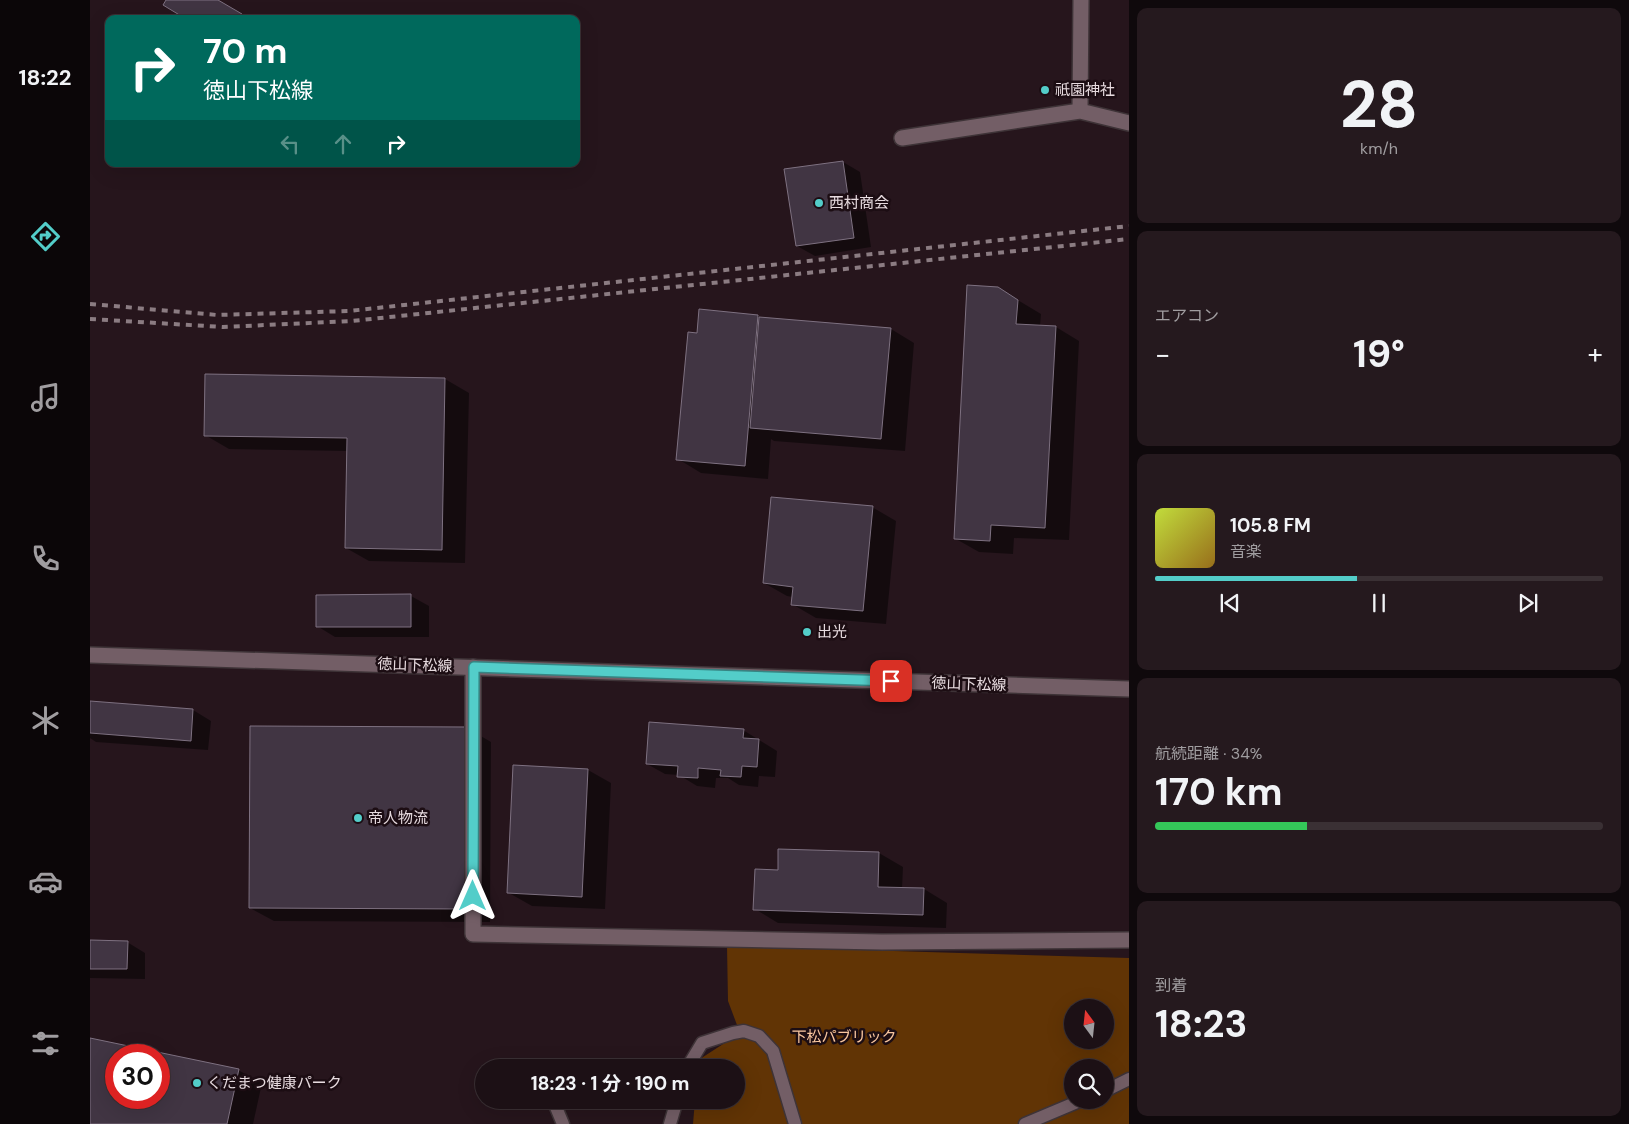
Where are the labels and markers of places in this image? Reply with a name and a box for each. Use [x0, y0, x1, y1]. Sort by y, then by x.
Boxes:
place label: 祇園神社 [1055, 80, 1115, 100]
marker: 祇園神社 [1039, 84, 1051, 96]
place label: 西村商会 [829, 193, 889, 213]
marker: 西村商会 [813, 197, 825, 209]
place label: 出光 [817, 622, 847, 642]
marker: 出光 [801, 626, 813, 638]
pin [870, 660, 912, 702]
place label: 帝人物流 [368, 808, 428, 828]
marker: 帝人物流 [352, 812, 364, 824]
place label: くだまつ健康パーク [207, 1073, 342, 1093]
marker: くだまつ健康パーク [191, 1077, 203, 1089]

